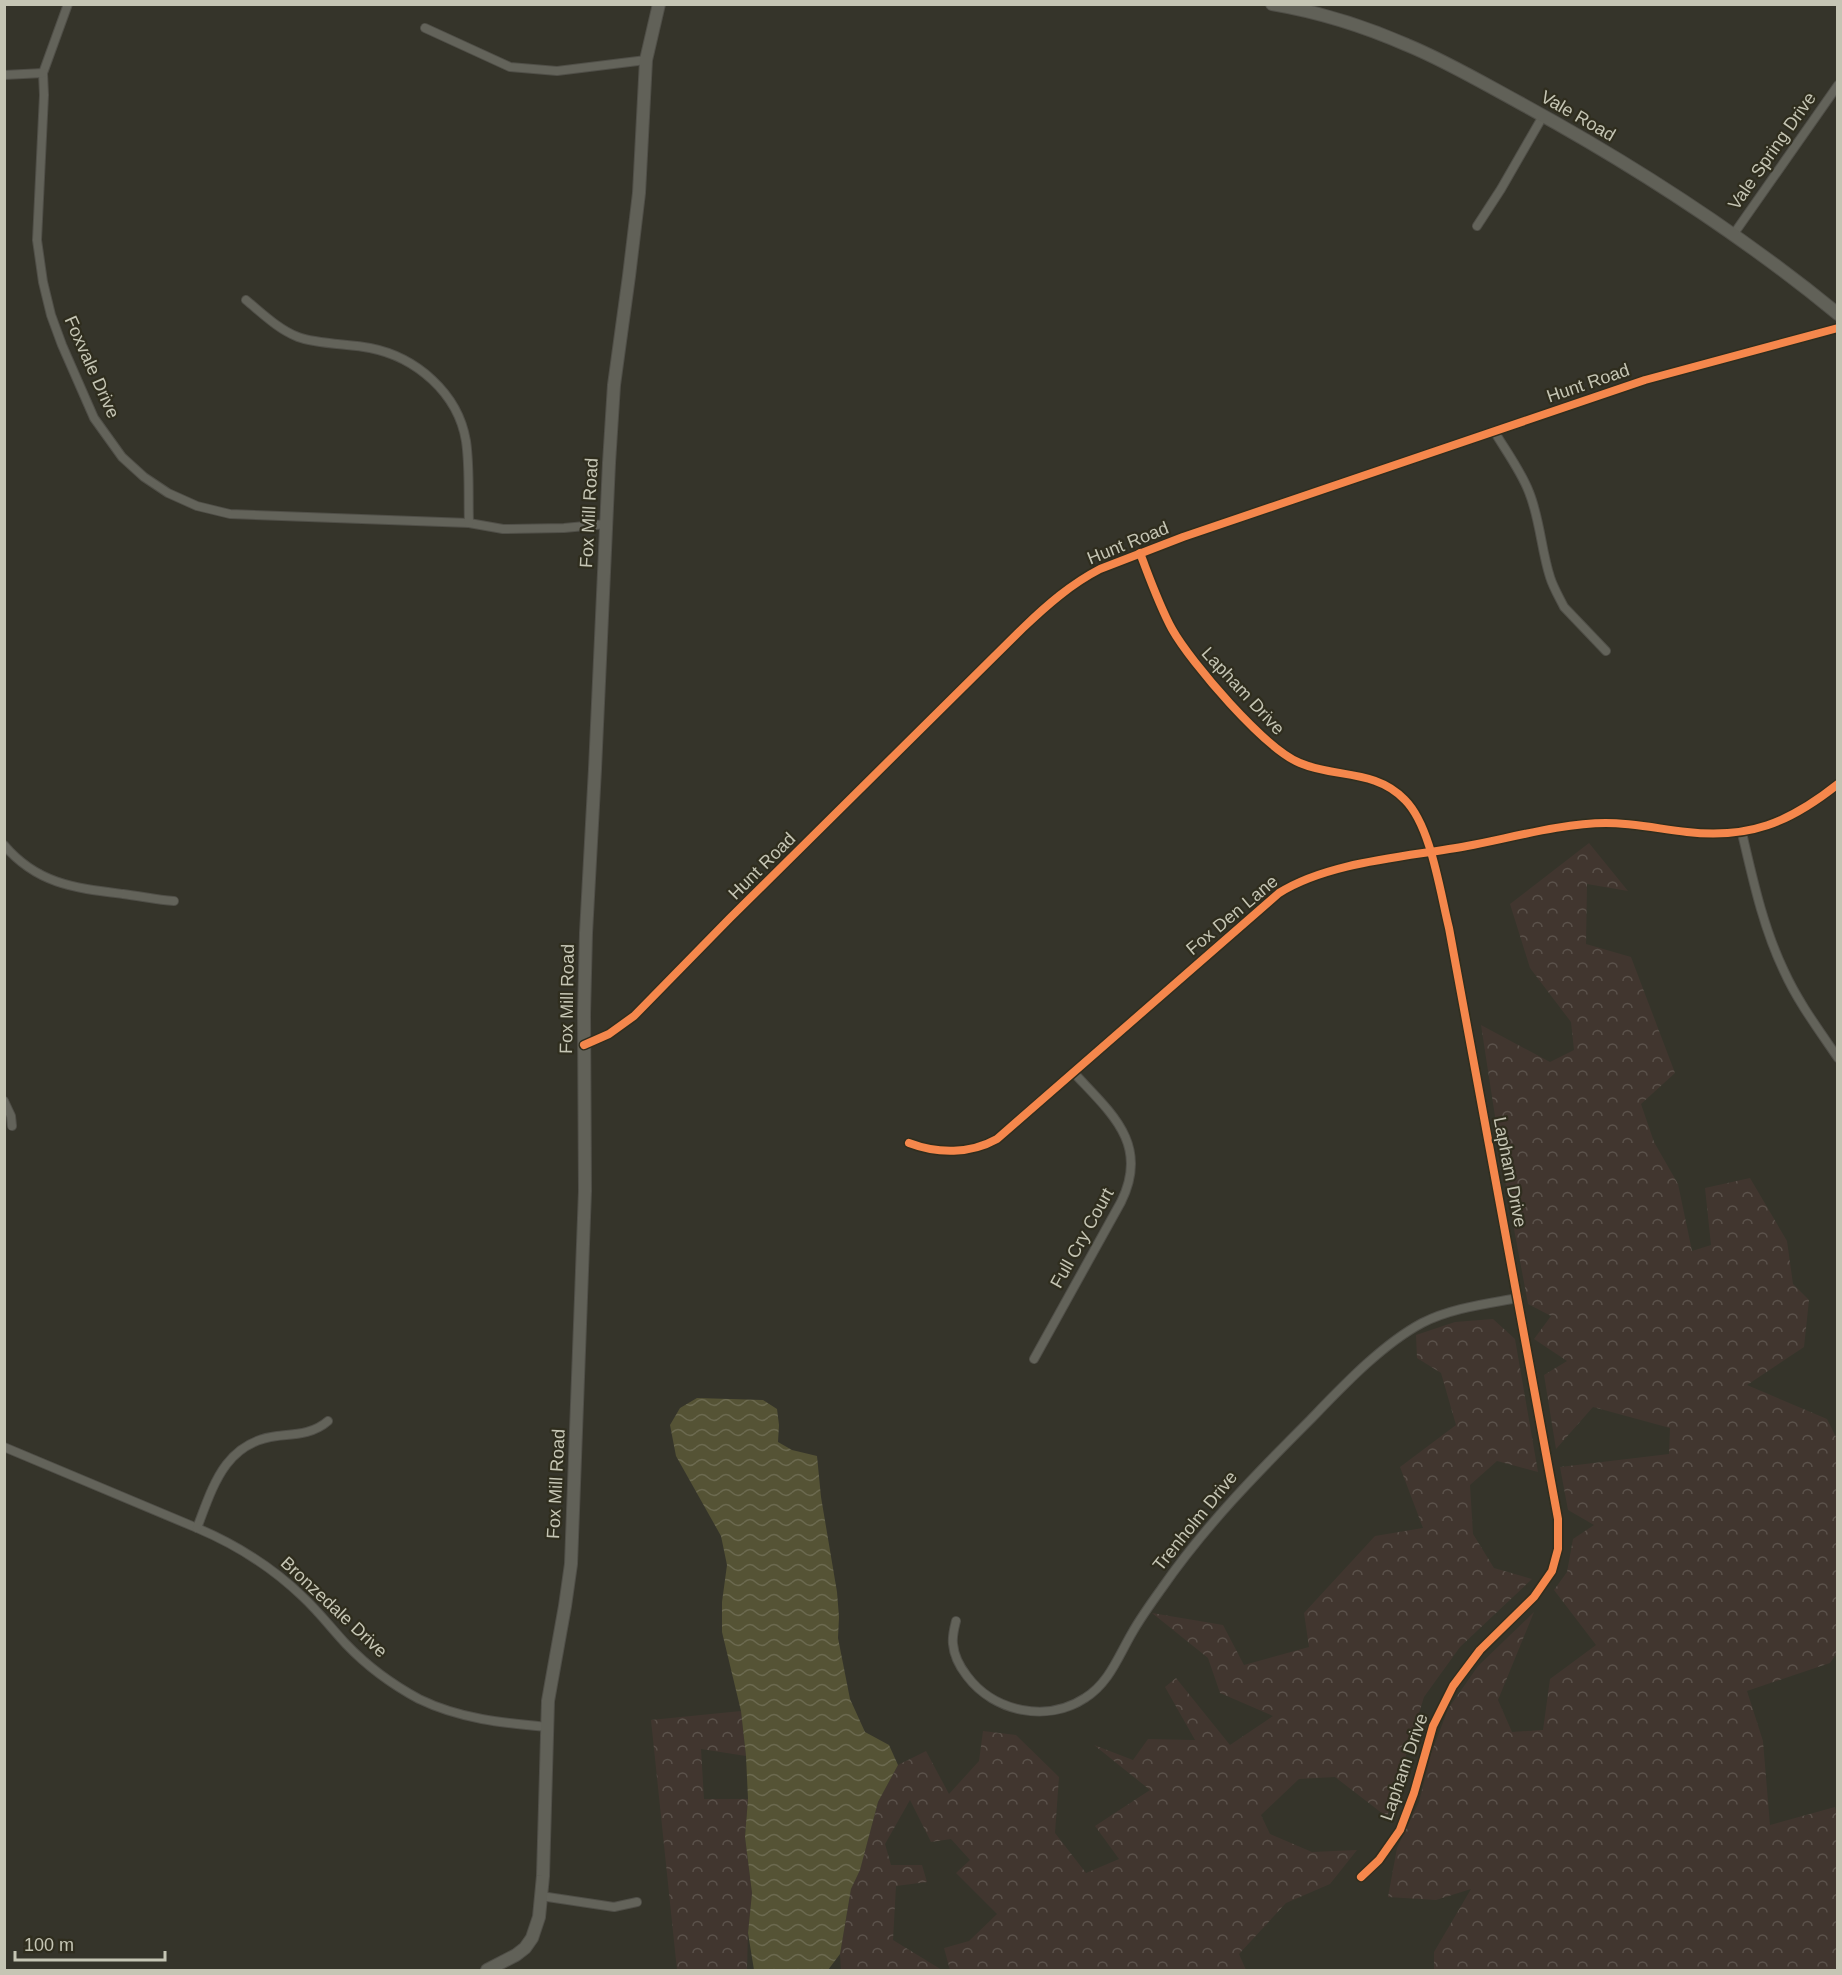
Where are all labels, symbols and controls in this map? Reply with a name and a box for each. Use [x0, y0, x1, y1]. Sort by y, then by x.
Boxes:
street label: Vale Road [1537, 87, 1619, 145]
street label: Vale Spring Drive [1724, 88, 1820, 214]
street label: Foxvale Drive [60, 313, 124, 421]
street label: Hunt Road [1544, 360, 1632, 406]
street label: Fox Mill Road [576, 458, 602, 568]
street label: Hunt Road [1084, 518, 1172, 568]
street label: Lapham Drive [1197, 643, 1289, 739]
street label: Hunt Road [725, 829, 799, 903]
street label: Fox Den Lane [1182, 871, 1282, 959]
street label: Fox Mill Road [556, 944, 578, 1054]
street label: Lapham Drive [1489, 1115, 1531, 1229]
street label: Full Cry Court [1046, 1185, 1118, 1291]
street label: Fox Mill Road [543, 1429, 569, 1539]
street label: Trenholm Drive [1149, 1467, 1241, 1575]
street label: Bronzedale Drive [277, 1553, 391, 1661]
street label: Lapham Drive [1376, 1711, 1432, 1823]
scale bar [15, 1924, 165, 1962]
text: 100 m [24, 1935, 74, 1955]

